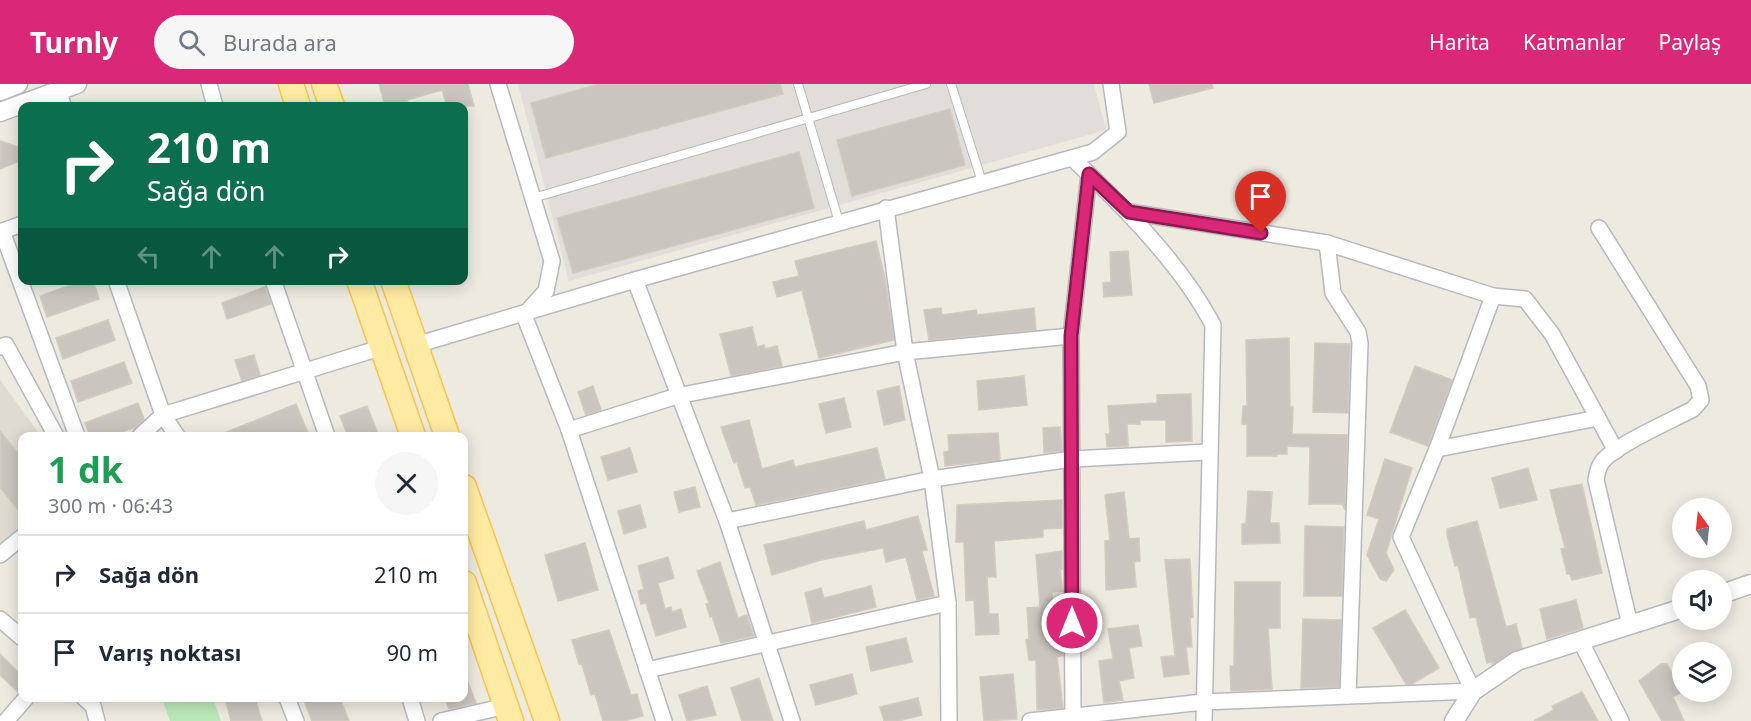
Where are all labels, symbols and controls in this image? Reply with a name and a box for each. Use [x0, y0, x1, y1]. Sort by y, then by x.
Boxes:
search box [154, 15, 574, 69]
text: Turnly [30, 23, 118, 61]
icon: search [175, 26, 208, 59]
text: Burada ara [223, 27, 337, 57]
text: Harita [1429, 28, 1490, 56]
text: Katmanlar [1523, 28, 1626, 56]
text: Paylaş [1659, 28, 1721, 56]
text: 210 m [147, 118, 271, 175]
icon: right [48, 126, 126, 204]
pin [1235, 171, 1286, 233]
text: Sağa dön [147, 172, 265, 209]
icon: arrive [1244, 180, 1277, 213]
icon: left [132, 240, 165, 273]
icon: ahead [195, 240, 228, 273]
icon: ahead [258, 240, 291, 273]
icon: right [321, 240, 354, 273]
text: 1 dk [48, 445, 123, 494]
button: close [375, 452, 438, 515]
text: 300 m · 06:43 [48, 492, 173, 519]
north arrow [1672, 498, 1732, 558]
map controls [1672, 498, 1732, 702]
icon: right [48, 558, 81, 591]
text: Sağa dön [99, 559, 199, 589]
text: 210 m [374, 559, 438, 589]
button: sound [1672, 570, 1732, 630]
position arrow [1040, 591, 1104, 655]
icon: arrive [48, 636, 81, 669]
text: Varış noktası [99, 637, 241, 667]
text: 90 m [387, 637, 438, 667]
button: layers [1672, 642, 1732, 702]

